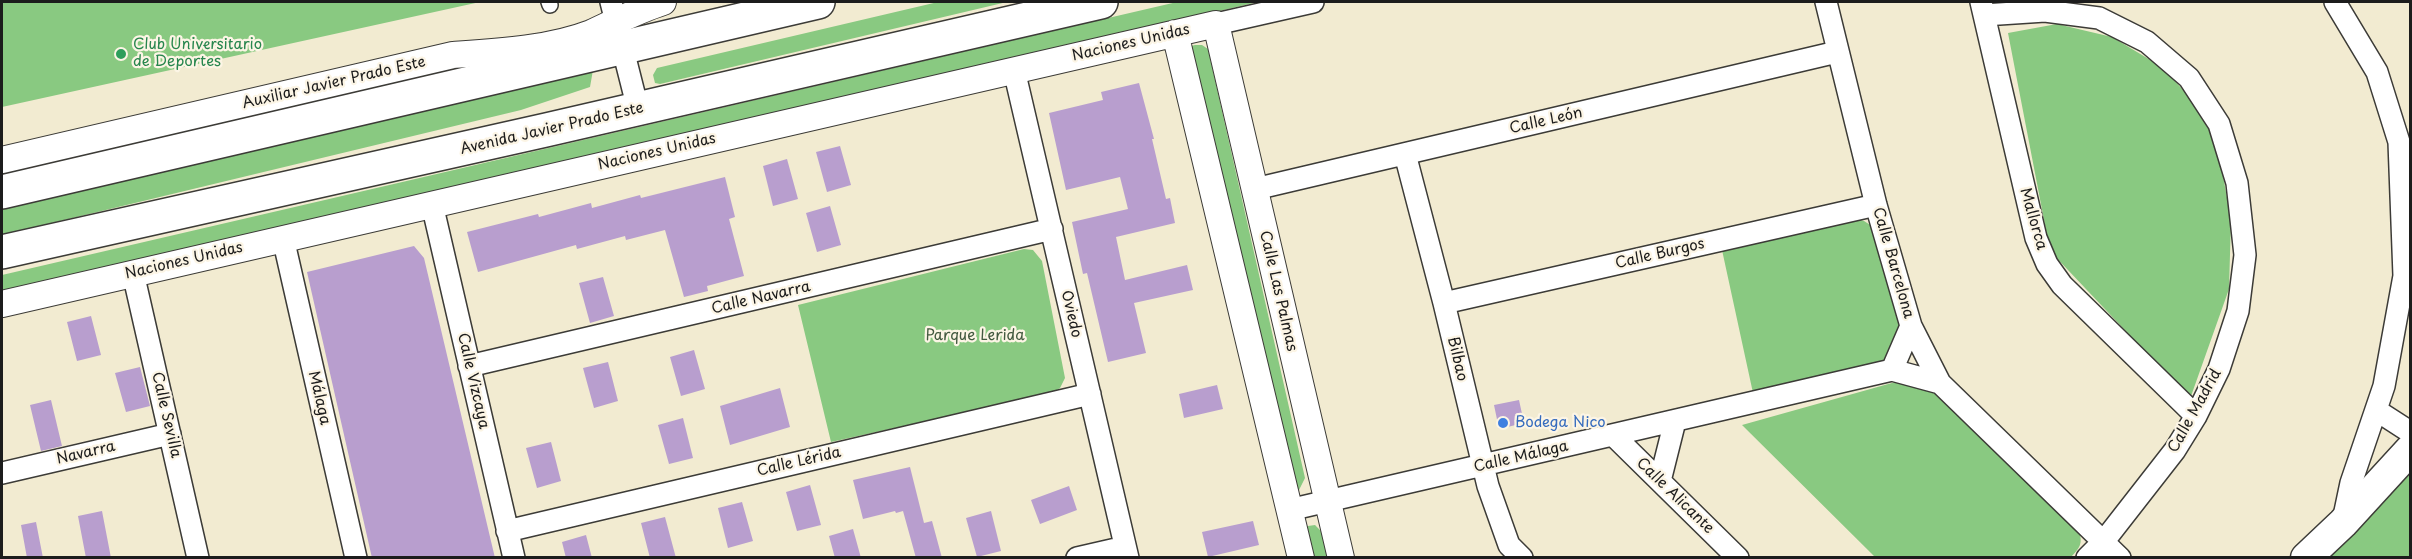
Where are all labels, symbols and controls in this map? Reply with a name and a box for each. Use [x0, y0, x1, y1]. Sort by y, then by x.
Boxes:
street label: Naciones Unidas [1070, 21, 1192, 65]
place label: Club Universitario de Deportes [133, 36, 262, 71]
marker: Club Universitario de Deportes [114, 47, 128, 61]
street label: Auxiliar Javier Prado Este [241, 53, 427, 113]
street label: Avenida Javier Prado Este [459, 99, 645, 159]
street label: Calle León [1508, 104, 1584, 138]
street label: Naciones Unidas [596, 130, 718, 174]
street label: Mallorca [2016, 186, 2050, 252]
street label: Calle Barcelona [1869, 205, 1917, 321]
street label: Calle Las Palmas [1255, 229, 1301, 353]
street label: Calle Burgos [1614, 235, 1706, 273]
street label: Naciones Unidas [123, 239, 245, 283]
street label: Calle Navarra [710, 278, 812, 318]
street label: Oviedo [1057, 289, 1085, 339]
park label: Parque Lerida [925, 327, 1025, 345]
street label: Calle Vizcaya [453, 331, 493, 431]
street label: Bilbao [1443, 335, 1471, 383]
street label: Calle Madrid [2165, 366, 2225, 456]
street label: Málaga [304, 369, 334, 427]
street label: Calle Sevilla [147, 370, 185, 460]
place label: Bodega Nico [1515, 414, 1606, 432]
marker: Bodega Nico [1496, 416, 1510, 430]
street label: Calle Málaga [1472, 437, 1570, 477]
street label: Navarra [55, 438, 117, 468]
street label: Calle Lérida [755, 444, 843, 480]
street label: Calle Alicante [1632, 454, 1718, 538]

